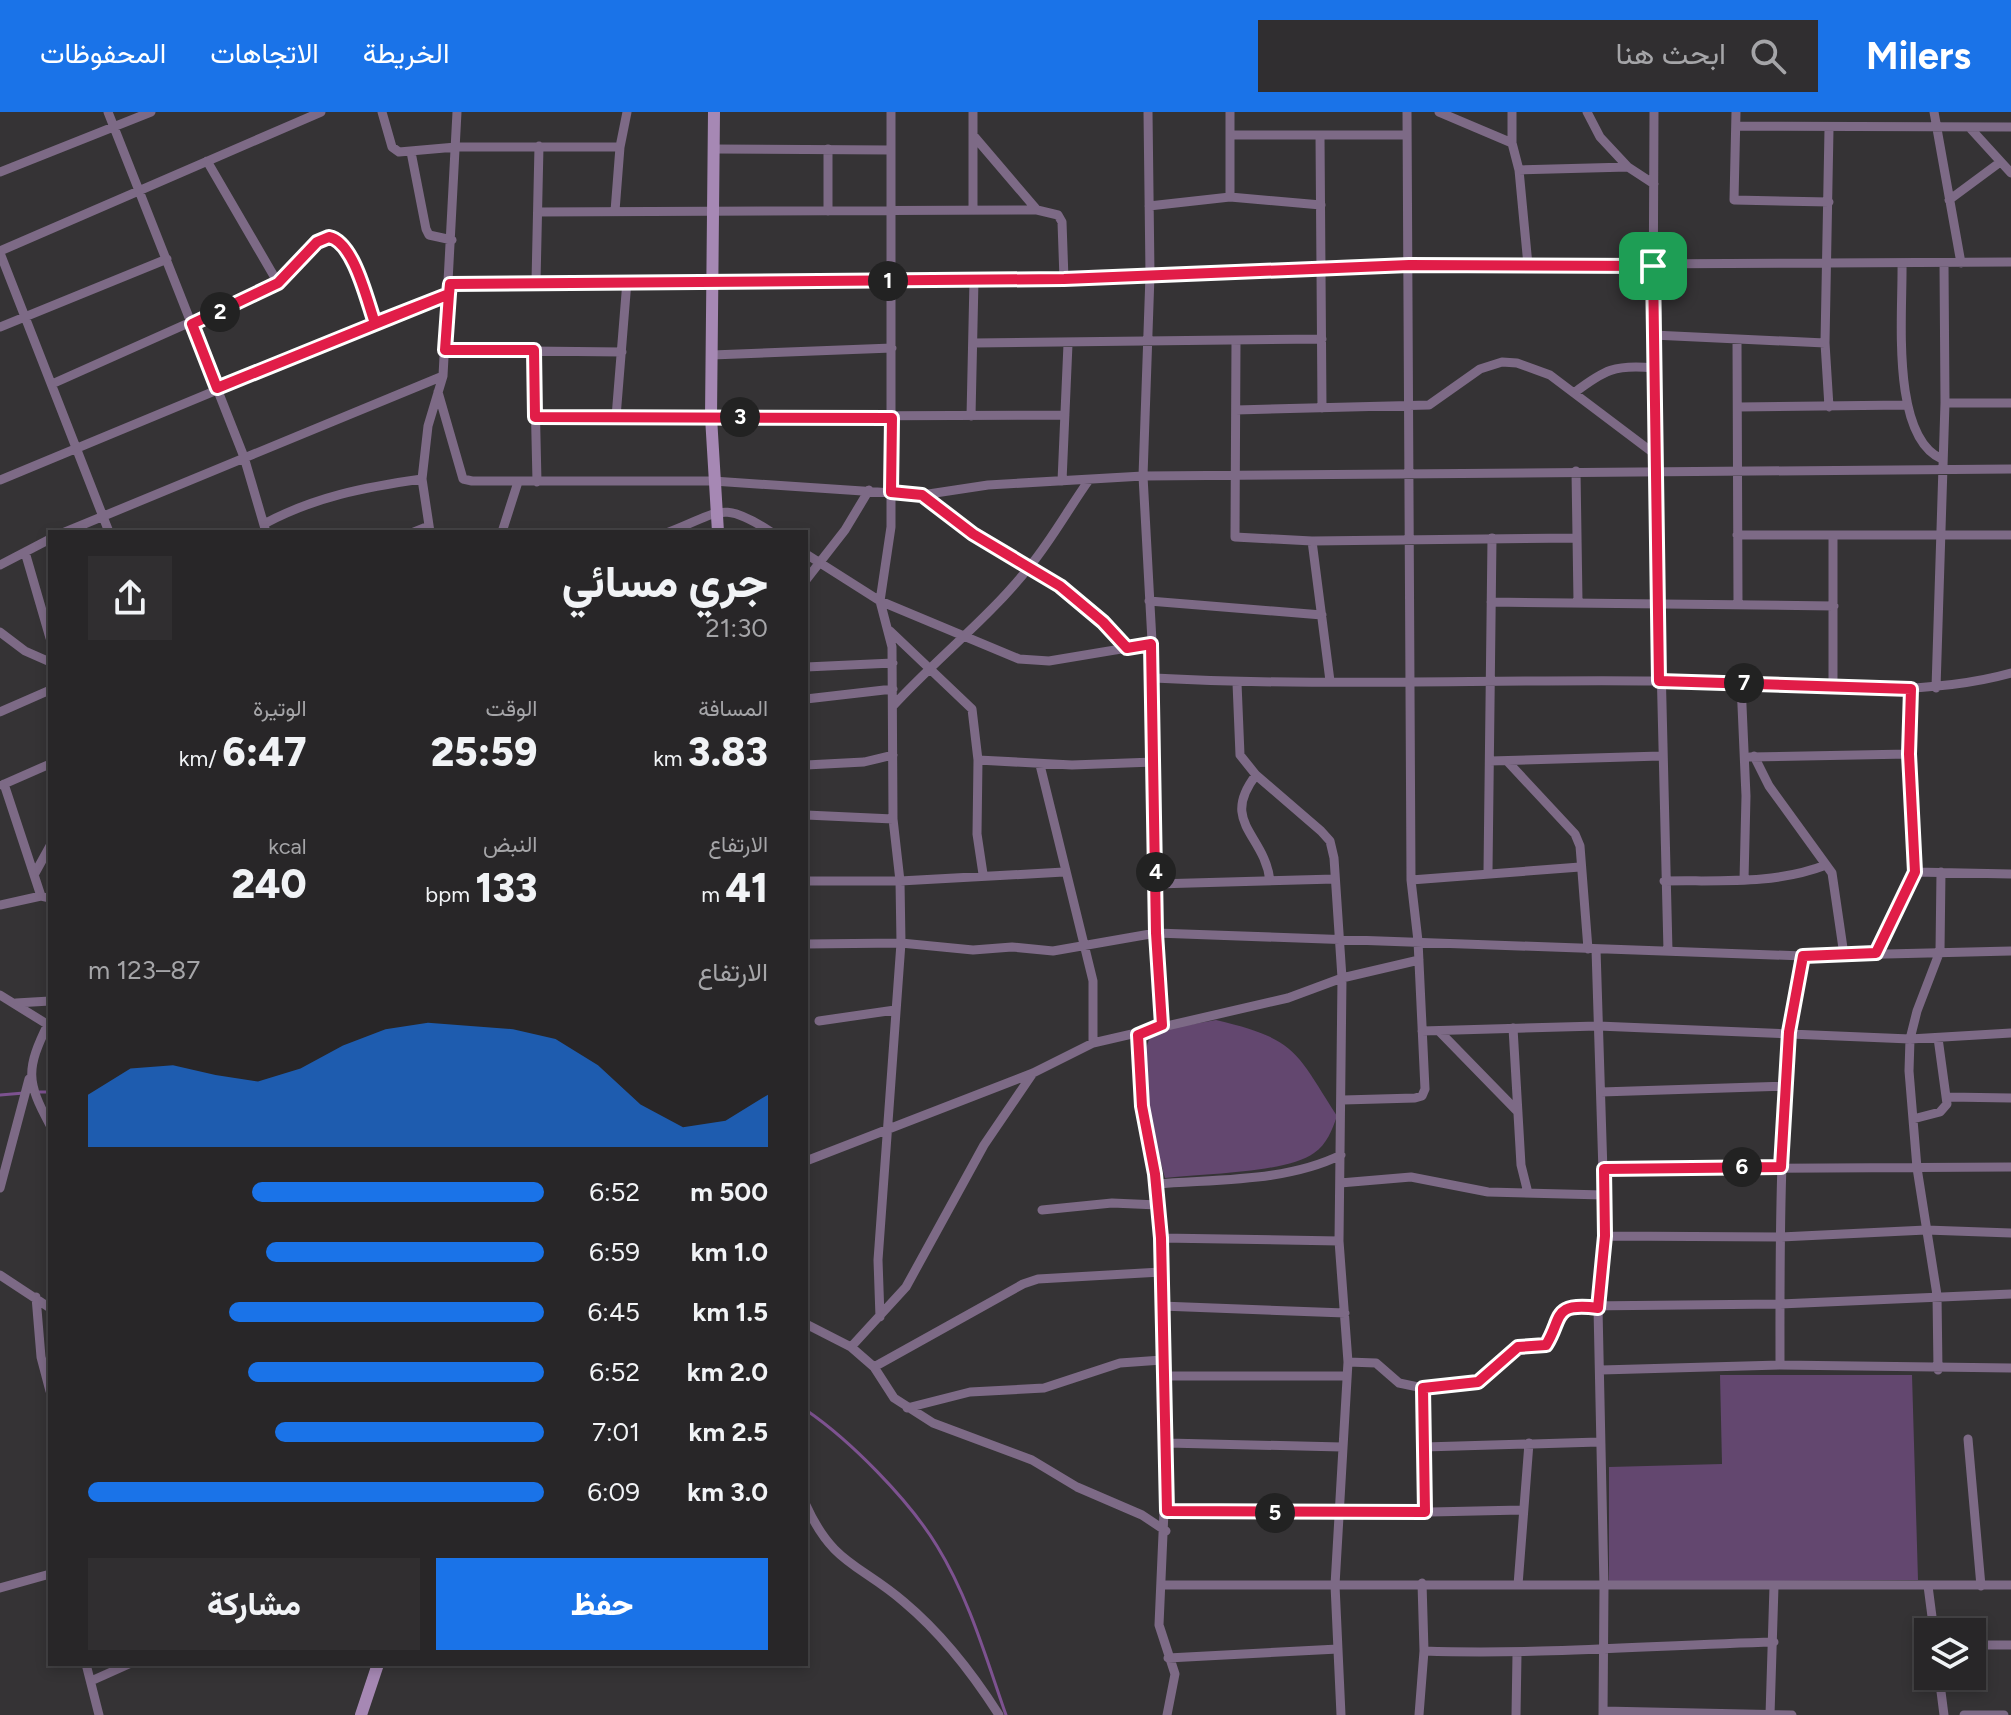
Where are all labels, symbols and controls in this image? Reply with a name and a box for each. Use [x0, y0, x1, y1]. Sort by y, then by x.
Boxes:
search box [1258, 20, 1818, 92]
text: Milers [1866, 33, 1971, 79]
icon: search [1746, 34, 1790, 78]
text: ابحث هنا [1616, 35, 1726, 72]
text: المحفوظات [40, 36, 166, 70]
text: الاتجاهات [210, 36, 319, 70]
text: الخريطة [363, 36, 449, 70]
pin [1619, 232, 1687, 300]
icon: arrive [1631, 244, 1675, 288]
pin: 1 [868, 261, 908, 301]
text: 1 [883, 267, 893, 294]
pin: 2 [200, 292, 240, 332]
text: 2 [214, 298, 226, 325]
pin: 3 [720, 397, 760, 437]
text: 3 [734, 403, 746, 430]
text: جري مسائي [562, 555, 768, 608]
button: share [88, 556, 172, 640]
text: 21:30 [705, 612, 768, 644]
pin: 7 [1724, 663, 1764, 703]
text: 7 [1738, 669, 1750, 696]
text: الوتيرة [253, 695, 307, 722]
text: الوقت [486, 695, 537, 722]
text: المسافة [698, 695, 768, 722]
text: 6:47 [222, 728, 307, 776]
text: 25:59 [431, 728, 537, 776]
text: 3.83 [688, 728, 768, 776]
text: /km [179, 745, 222, 772]
text: km [653, 745, 688, 772]
text: النبض [483, 831, 537, 858]
text: الارتفاع [708, 831, 768, 858]
text: kcal [268, 833, 307, 860]
pin: 4 [1136, 852, 1176, 892]
text: 4 [1149, 858, 1163, 885]
text: 240 [232, 860, 307, 908]
text: 133 [475, 864, 537, 912]
text: 41 [725, 864, 768, 912]
text: bpm [425, 881, 475, 908]
text: m [701, 881, 725, 908]
text: 87–123 m [88, 954, 200, 986]
text: الارتفاع [697, 956, 768, 988]
pin: 6 [1722, 1147, 1762, 1187]
text: 6 [1736, 1153, 1748, 1180]
text: 6:52 [589, 1176, 640, 1208]
text: 500 m [690, 1176, 768, 1208]
text: 6:59 [589, 1236, 640, 1268]
text: 1.0 km [691, 1236, 768, 1268]
text: 6:45 [588, 1296, 640, 1328]
text: 1.5 km [693, 1296, 768, 1328]
text: 6:52 [589, 1356, 640, 1388]
text: 2.0 km [687, 1356, 768, 1388]
text: 7:01 [592, 1416, 640, 1448]
text: 2.5 km [689, 1416, 768, 1448]
text: 6:09 [587, 1476, 640, 1508]
text: 3.0 km [687, 1476, 768, 1508]
pin: 5 [1255, 1493, 1295, 1533]
text: 5 [1269, 1499, 1281, 1526]
button: مشاركة [88, 1558, 420, 1650]
button: حفظ [436, 1558, 768, 1650]
map controls [1914, 1618, 1986, 1690]
button: layers [1914, 1618, 1986, 1690]

